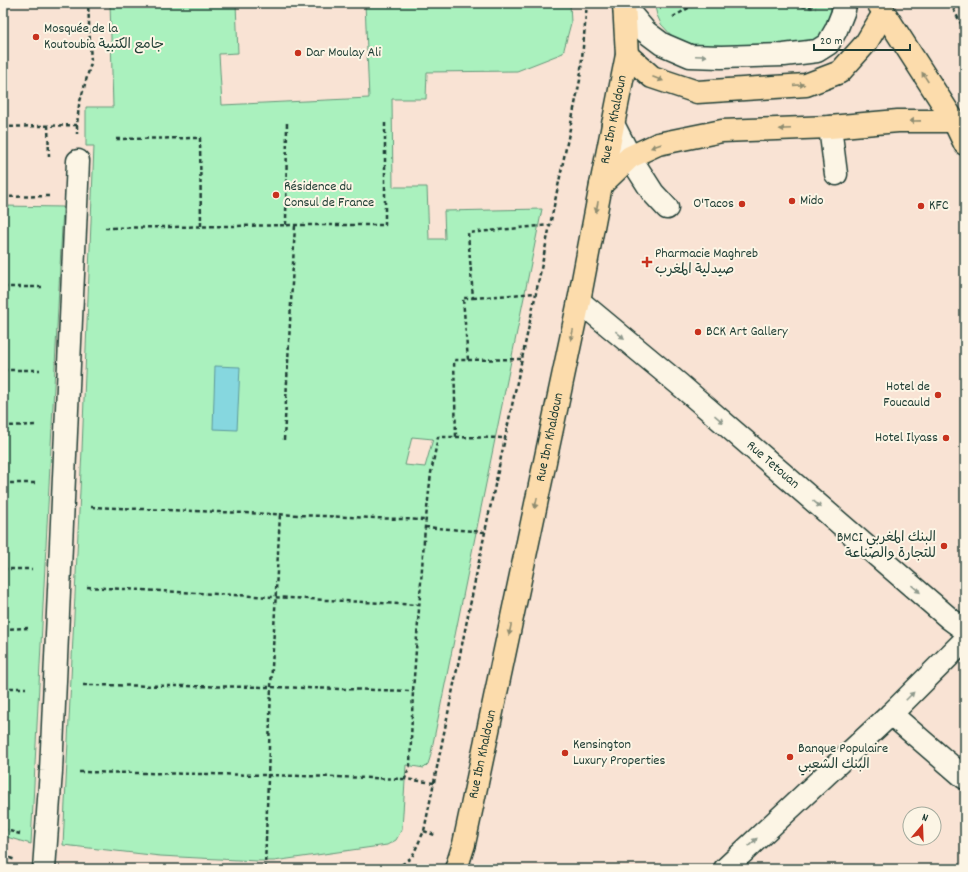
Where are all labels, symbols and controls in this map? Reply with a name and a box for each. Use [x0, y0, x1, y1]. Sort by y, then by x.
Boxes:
place label: Mosquée de la Koutoubia جامع الكتبية [44, 19, 164, 55]
scale bar [814, 26, 910, 52]
marker: Mosquée de la Koutoubia جامع الكتبية [31, 32, 41, 42]
text: 20 m [820, 33, 843, 50]
place label: Dar Moulay Ali [306, 43, 381, 63]
marker: Dar Moulay Ali [293, 48, 303, 58]
one-way arrow [695, 53, 707, 60]
one-way arrow [921, 71, 929, 82]
street label: Rue Ibn Khaldoun [595, 73, 633, 166]
one-way arrow [652, 76, 664, 82]
one-way arrow [793, 82, 805, 89]
one-way arrow [908, 118, 921, 124]
one-way arrow [779, 125, 791, 132]
one-way arrow [650, 143, 662, 149]
place label: Résidence du Consul de France [284, 177, 374, 213]
marker: Résidence du Consul de France [271, 190, 281, 200]
place label: Mido [800, 191, 824, 211]
place label: O'Tacos [693, 194, 734, 214]
marker: Mido [787, 196, 797, 206]
place label: KFC [929, 196, 949, 216]
marker: O'Tacos [737, 199, 747, 209]
one-way arrow [593, 201, 599, 213]
marker: KFC [916, 201, 926, 211]
place label: Pharmacie Maghreb صيدلية المغرب [655, 244, 758, 280]
marker: Pharmacie Maghreb صيدلية المغرب [642, 257, 652, 267]
place label: BCK Art Gallery [706, 322, 788, 342]
marker: BCK Art Gallery [693, 327, 703, 337]
one-way arrow [569, 328, 575, 341]
one-way arrow [614, 331, 625, 340]
place label: Hotel de Foucauld [883, 377, 930, 413]
marker: Hotel de Foucauld [933, 390, 943, 400]
street label: Rue Ibn Khaldoun [531, 391, 569, 484]
one-way arrow [714, 414, 725, 423]
place label: Hotel Ilyass [875, 428, 938, 448]
marker: Hotel Ilyass [941, 433, 951, 443]
street label: Rue Tetouan [742, 437, 804, 494]
one-way arrow [533, 497, 539, 509]
one-way arrow [813, 499, 822, 508]
place label: BMCI البنك المغربي للتجارة والصناعة [837, 528, 936, 564]
marker: BMCI البنك المغربي للتجارة والصناعة [939, 541, 949, 551]
one-way arrow [910, 585, 921, 594]
one-way arrow [506, 624, 512, 636]
one-way arrow [905, 691, 914, 701]
street label: Rue Ibn Khaldoun [464, 708, 502, 801]
place label: Kensington Luxury Properties [573, 735, 666, 771]
place label: Banque Populaire البنك الشعبي [798, 739, 888, 776]
marker: Kensington Luxury Properties [560, 748, 570, 758]
marker: Banque Populaire البنك الشعبي [785, 752, 795, 762]
north arrow [902, 806, 942, 846]
text: N [919, 810, 930, 827]
one-way arrow [748, 838, 759, 847]

